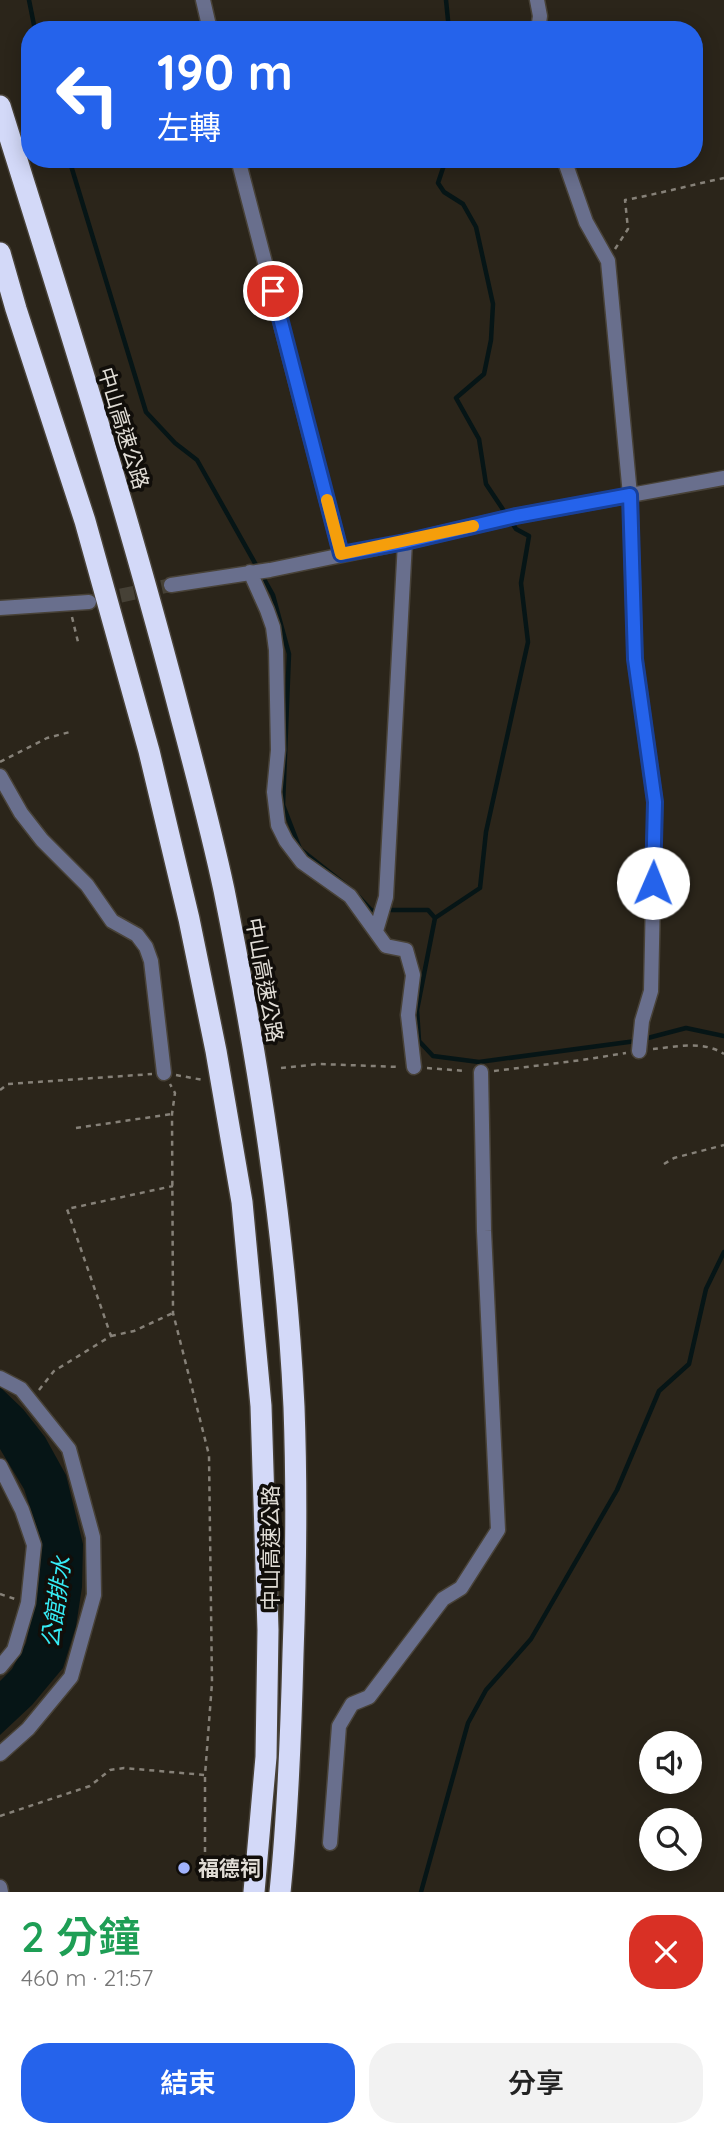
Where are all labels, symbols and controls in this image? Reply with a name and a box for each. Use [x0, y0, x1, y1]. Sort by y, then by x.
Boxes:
text: 190 m [157, 41, 293, 102]
icon: left [42, 49, 133, 140]
text: 左轉 [157, 107, 221, 147]
pin [243, 261, 303, 321]
icon: arrive [254, 272, 292, 310]
street label: 中山高速公路 [93, 364, 155, 492]
position arrow [616, 846, 690, 920]
street label: 中山高速公路 [241, 916, 289, 1044]
street label: 中山高速公路 [257, 1485, 283, 1611]
water label: 公館排水 [35, 1553, 77, 1650]
map controls [639, 1731, 702, 1871]
button: sound [639, 1731, 702, 1794]
button: search [639, 1808, 702, 1871]
place label: 福德祠 [198, 1855, 261, 1881]
marker: 福德祠 [176, 1860, 192, 1876]
text: 2 分鐘 [21, 1910, 140, 1963]
button: close [629, 1915, 703, 1989]
text: 460 m · 21:57 [21, 1963, 153, 1992]
button: 結束 [21, 2043, 355, 2123]
button: 分享 [369, 2043, 703, 2123]

